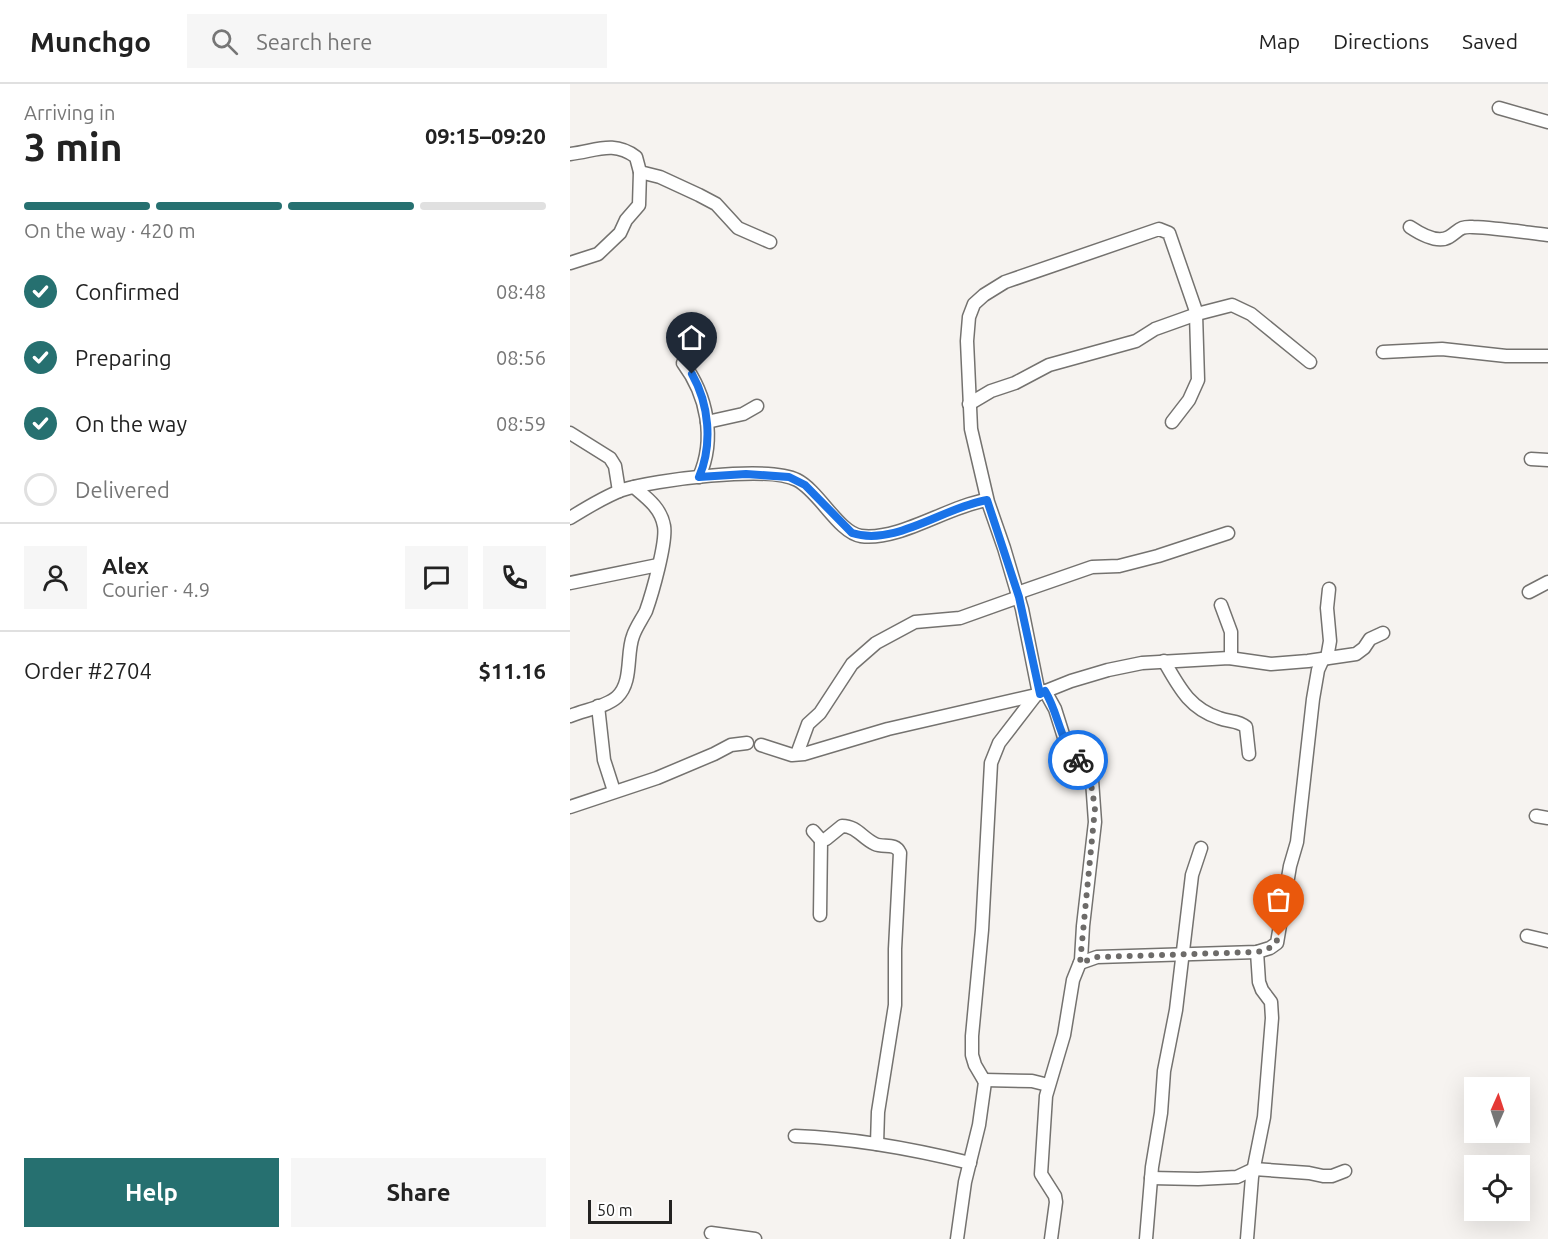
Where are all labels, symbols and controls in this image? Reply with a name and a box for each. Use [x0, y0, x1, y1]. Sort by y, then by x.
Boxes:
search box [187, 14, 607, 68]
icon: search [208, 25, 241, 58]
text: Munchgo [30, 26, 151, 57]
text: Search here [256, 29, 372, 54]
text: Map [1259, 29, 1300, 53]
text: Directions [1333, 29, 1429, 53]
text: Saved [1462, 29, 1518, 53]
text: Arriving in [24, 101, 115, 124]
text: 09:15–09:20 [425, 123, 546, 148]
text: 3 min [24, 125, 123, 168]
text: On the way · 420 m [24, 219, 196, 242]
icon: check [24, 275, 57, 308]
text: Confirmed [75, 279, 180, 304]
text: 08:48 [496, 280, 546, 303]
pin [666, 312, 717, 374]
icon: home [675, 321, 708, 354]
icon: check [24, 341, 57, 374]
text: Preparing [75, 345, 172, 370]
text: 08:56 [496, 346, 546, 369]
icon: check [24, 407, 57, 440]
text: On the way [75, 411, 187, 436]
text: 08:59 [496, 412, 546, 435]
text: Delivered [75, 477, 170, 502]
button: person [24, 546, 87, 609]
button: chat [405, 546, 468, 609]
button: phone [483, 546, 546, 609]
text: Alex [102, 553, 149, 578]
text: Courier · 4.9 [102, 578, 210, 601]
text: Order #2704 [24, 658, 152, 683]
text: $11.16 [479, 658, 546, 683]
courier [1048, 730, 1108, 790]
icon: bike [1062, 744, 1095, 777]
pin [1253, 874, 1304, 936]
icon: bag [1262, 883, 1295, 916]
north arrow [1464, 1077, 1530, 1143]
map controls [1464, 1077, 1530, 1221]
button: locate [1464, 1155, 1530, 1221]
button: Help [24, 1158, 279, 1227]
button: Share [291, 1158, 546, 1227]
scale bar [588, 1197, 672, 1224]
text: 50 m [597, 1201, 633, 1219]

